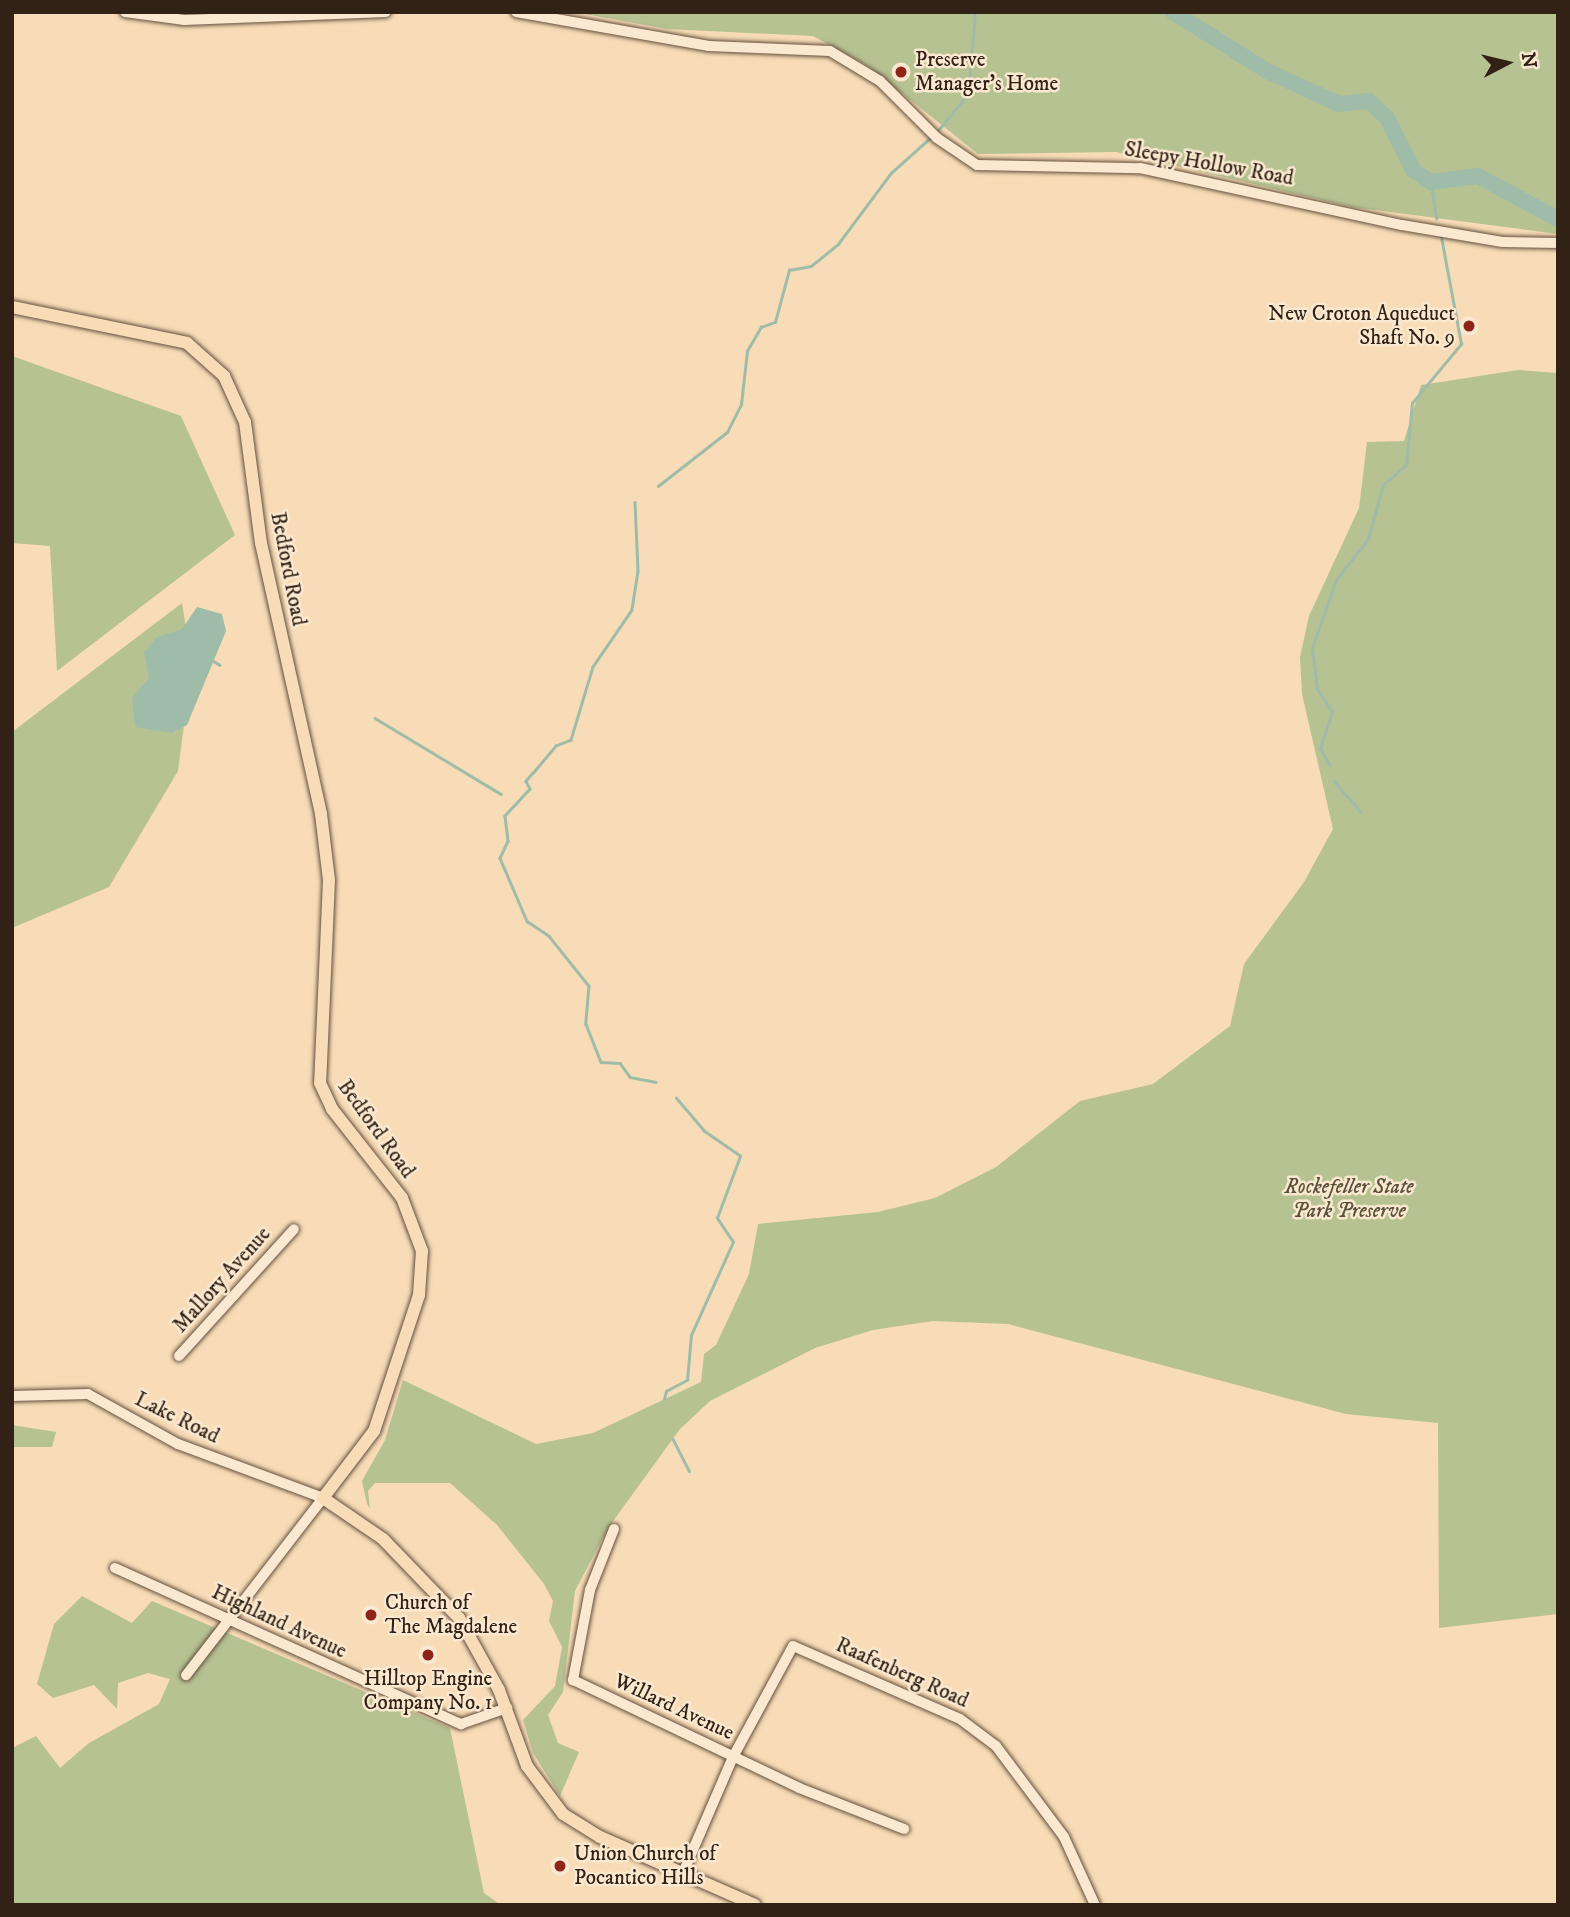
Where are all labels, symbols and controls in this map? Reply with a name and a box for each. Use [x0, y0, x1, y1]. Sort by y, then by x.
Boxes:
north arrow [1472, 28, 1542, 98]
place label: Preserve Manager's Home [915, 47, 1058, 97]
text: N [1516, 51, 1541, 70]
marker: Preserve Manager's Home [893, 64, 909, 80]
street label: Sleepy Hollow Road [1123, 137, 1295, 191]
place label: New Croton Aqueduct Shaft No. 9 [1268, 301, 1455, 351]
marker: New Croton Aqueduct Shaft No. 9 [1461, 318, 1477, 334]
street label: Bedford Road [265, 510, 311, 628]
street label: Bedford Road [332, 1075, 420, 1183]
park label: Rockefeller State Park Preserve [1285, 1174, 1413, 1224]
street label: Mallory Avenue [168, 1222, 276, 1338]
street label: Lake Road [131, 1387, 223, 1449]
street label: Highland Avenue [208, 1580, 350, 1664]
place label: Church of The Magdalene [385, 1590, 517, 1640]
marker: Church of The Magdalene [363, 1607, 379, 1623]
street label: Raafenberg Road [832, 1632, 972, 1714]
marker: Hilltop Engine Company No. 1 [420, 1647, 436, 1663]
place label: Hilltop Engine Company No. 1 [364, 1666, 492, 1716]
street label: Willard Avenue [610, 1668, 738, 1746]
place label: Union Church of Pocantico Hills [574, 1841, 716, 1891]
marker: Union Church of Pocantico Hills [552, 1858, 568, 1874]

